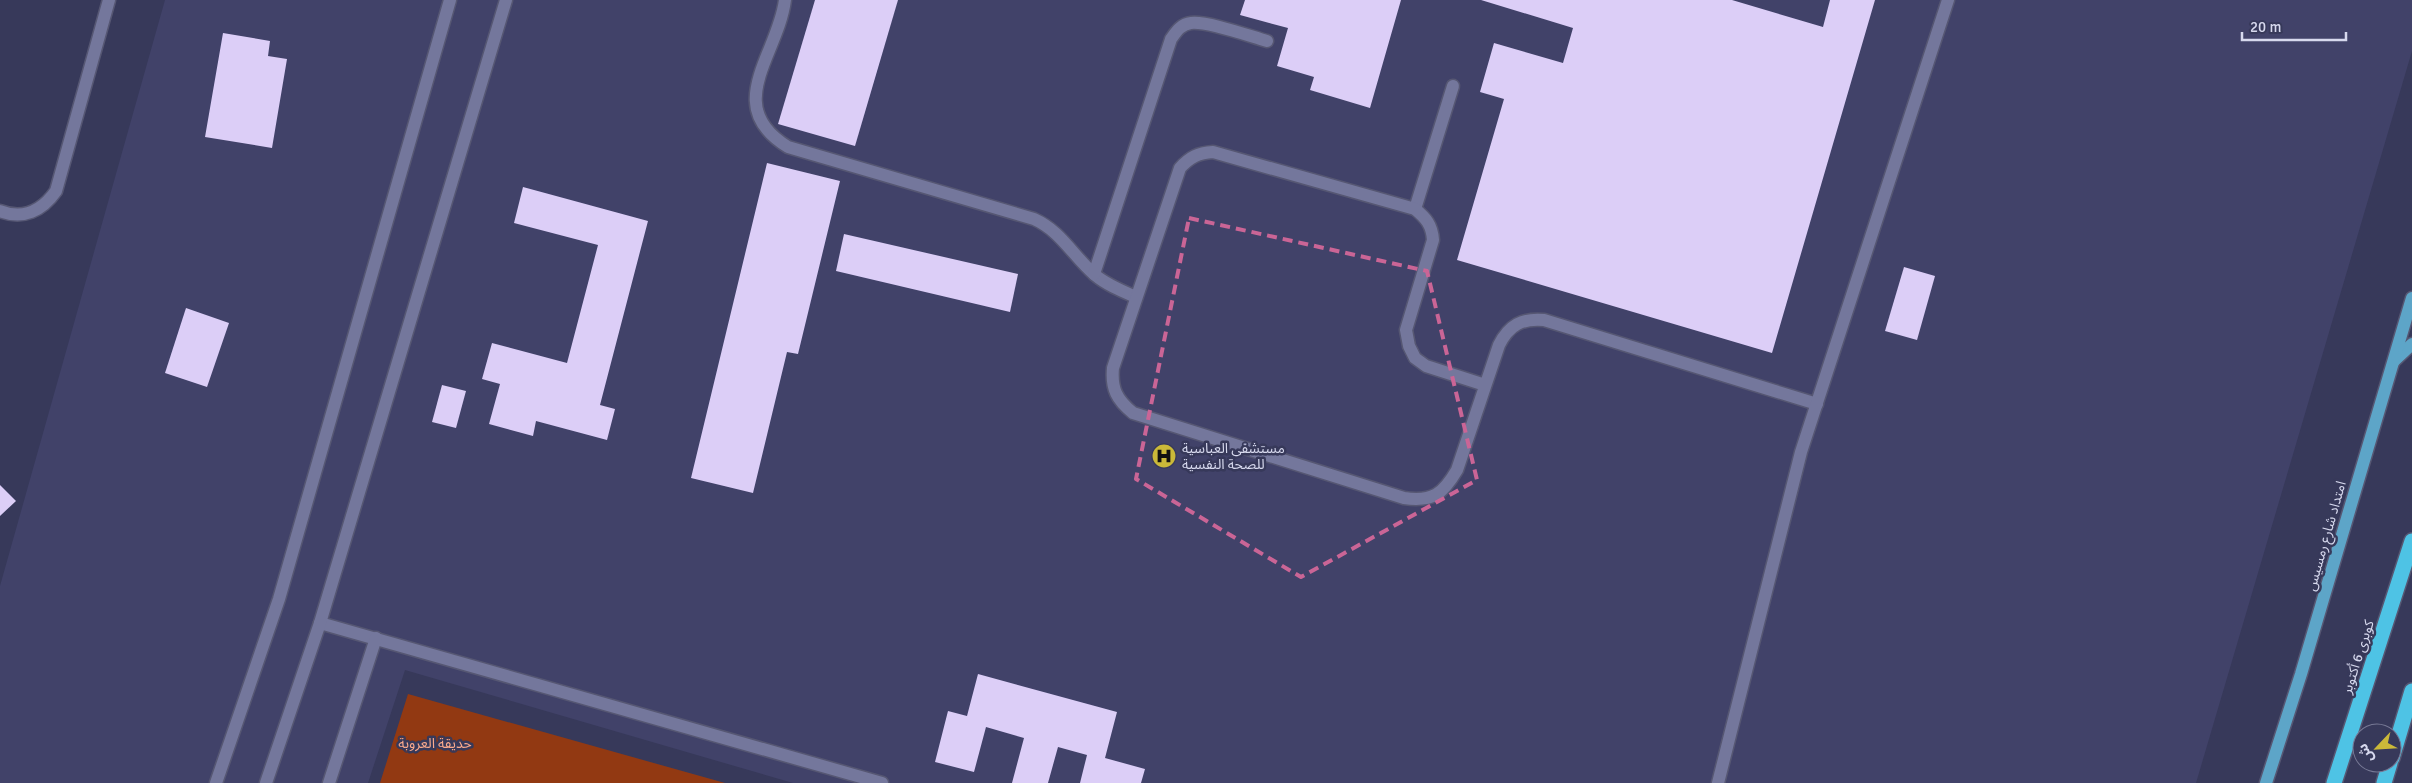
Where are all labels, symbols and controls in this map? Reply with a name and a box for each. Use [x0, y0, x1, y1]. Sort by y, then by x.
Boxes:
scale bar [2242, 10, 2346, 42]
text: 20 m [2250, 18, 2281, 36]
place label: مستشفى العباسية للصحة النفسية [1182, 440, 1285, 473]
hospital icon: مستشفى العباسية للصحة النفسية [1151, 443, 1177, 469]
street label: امتداد شارع رمسيس [2302, 479, 2352, 594]
street label: كوبرى 6 أكتوبر [2337, 618, 2378, 697]
north arrow [2352, 723, 2402, 773]
park label: حديقة العروبة [398, 735, 472, 752]
text: ش [2354, 741, 2377, 766]

